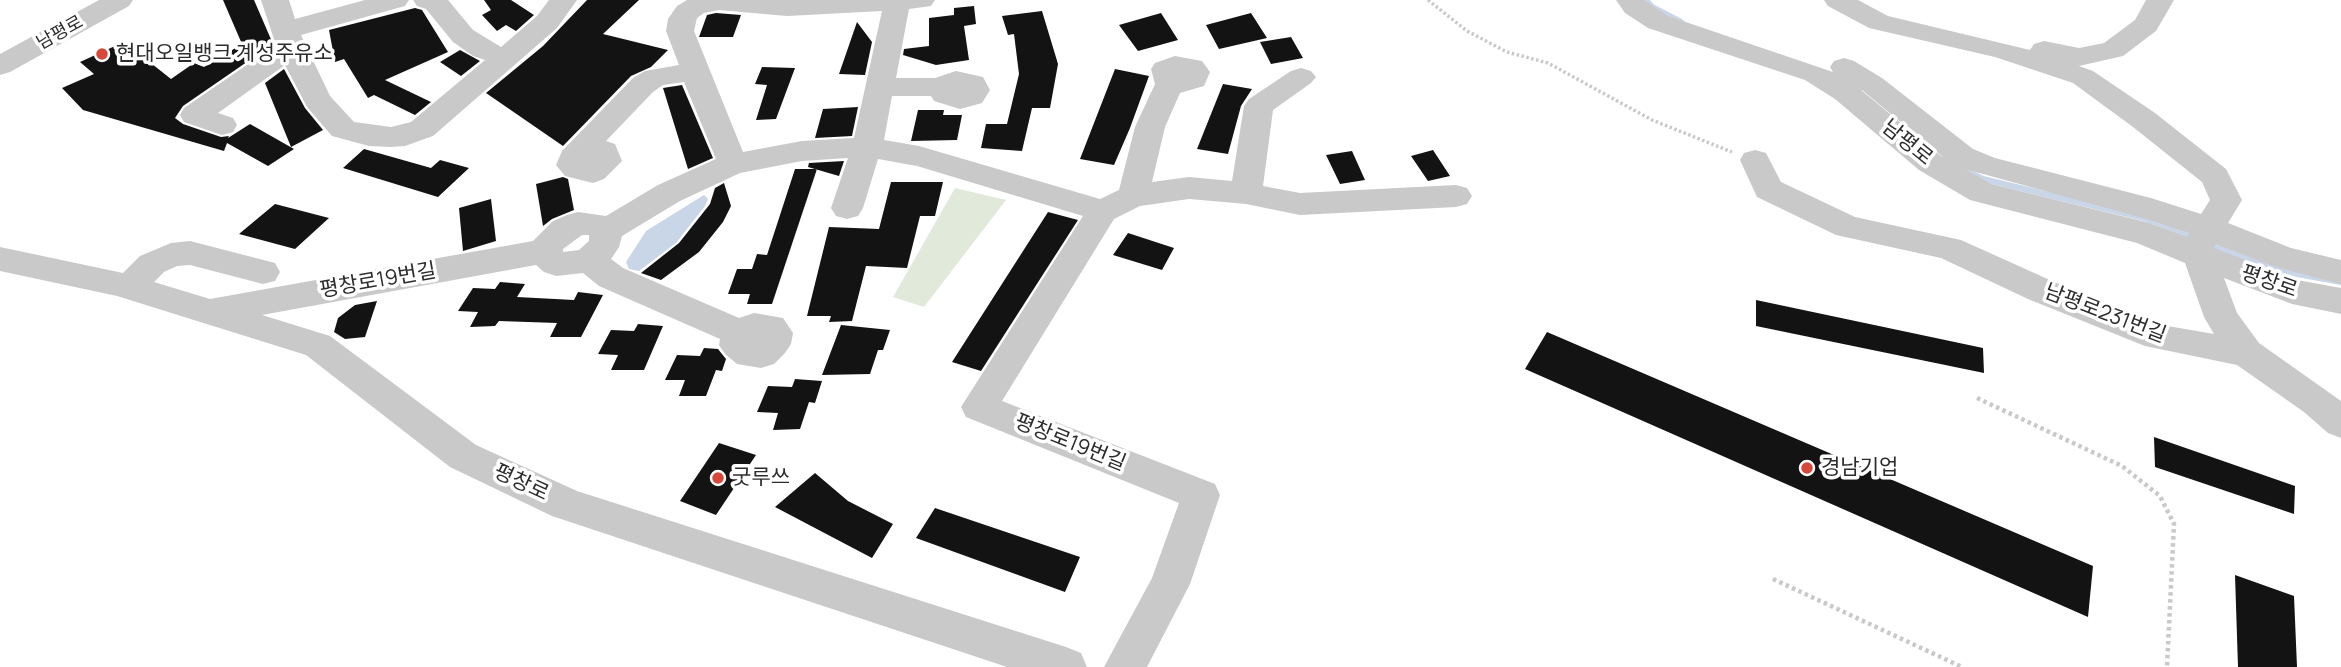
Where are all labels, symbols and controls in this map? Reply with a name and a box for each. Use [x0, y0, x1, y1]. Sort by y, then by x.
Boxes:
street label: 남평로 [33, 12, 87, 54]
place label: 현대오일뱅크 계성주유소 [116, 41, 333, 67]
marker: 현대오일뱅크 계성주유소 [94, 46, 110, 62]
street label: 남평로 [1877, 115, 1937, 171]
street label: 평창로19번길 [318, 258, 438, 304]
street label: 평창로 [2237, 261, 2301, 303]
street label: 남평로231번길 [2041, 279, 2169, 349]
street label: 평창로19번길 [1011, 409, 1129, 477]
place label: 경남기업 [1821, 455, 1898, 481]
street label: 평창로 [489, 459, 553, 507]
marker: 경남기업 [1799, 460, 1815, 476]
place label: 굿루쓰 [732, 465, 790, 491]
marker: 굿루쓰 [710, 470, 726, 486]

